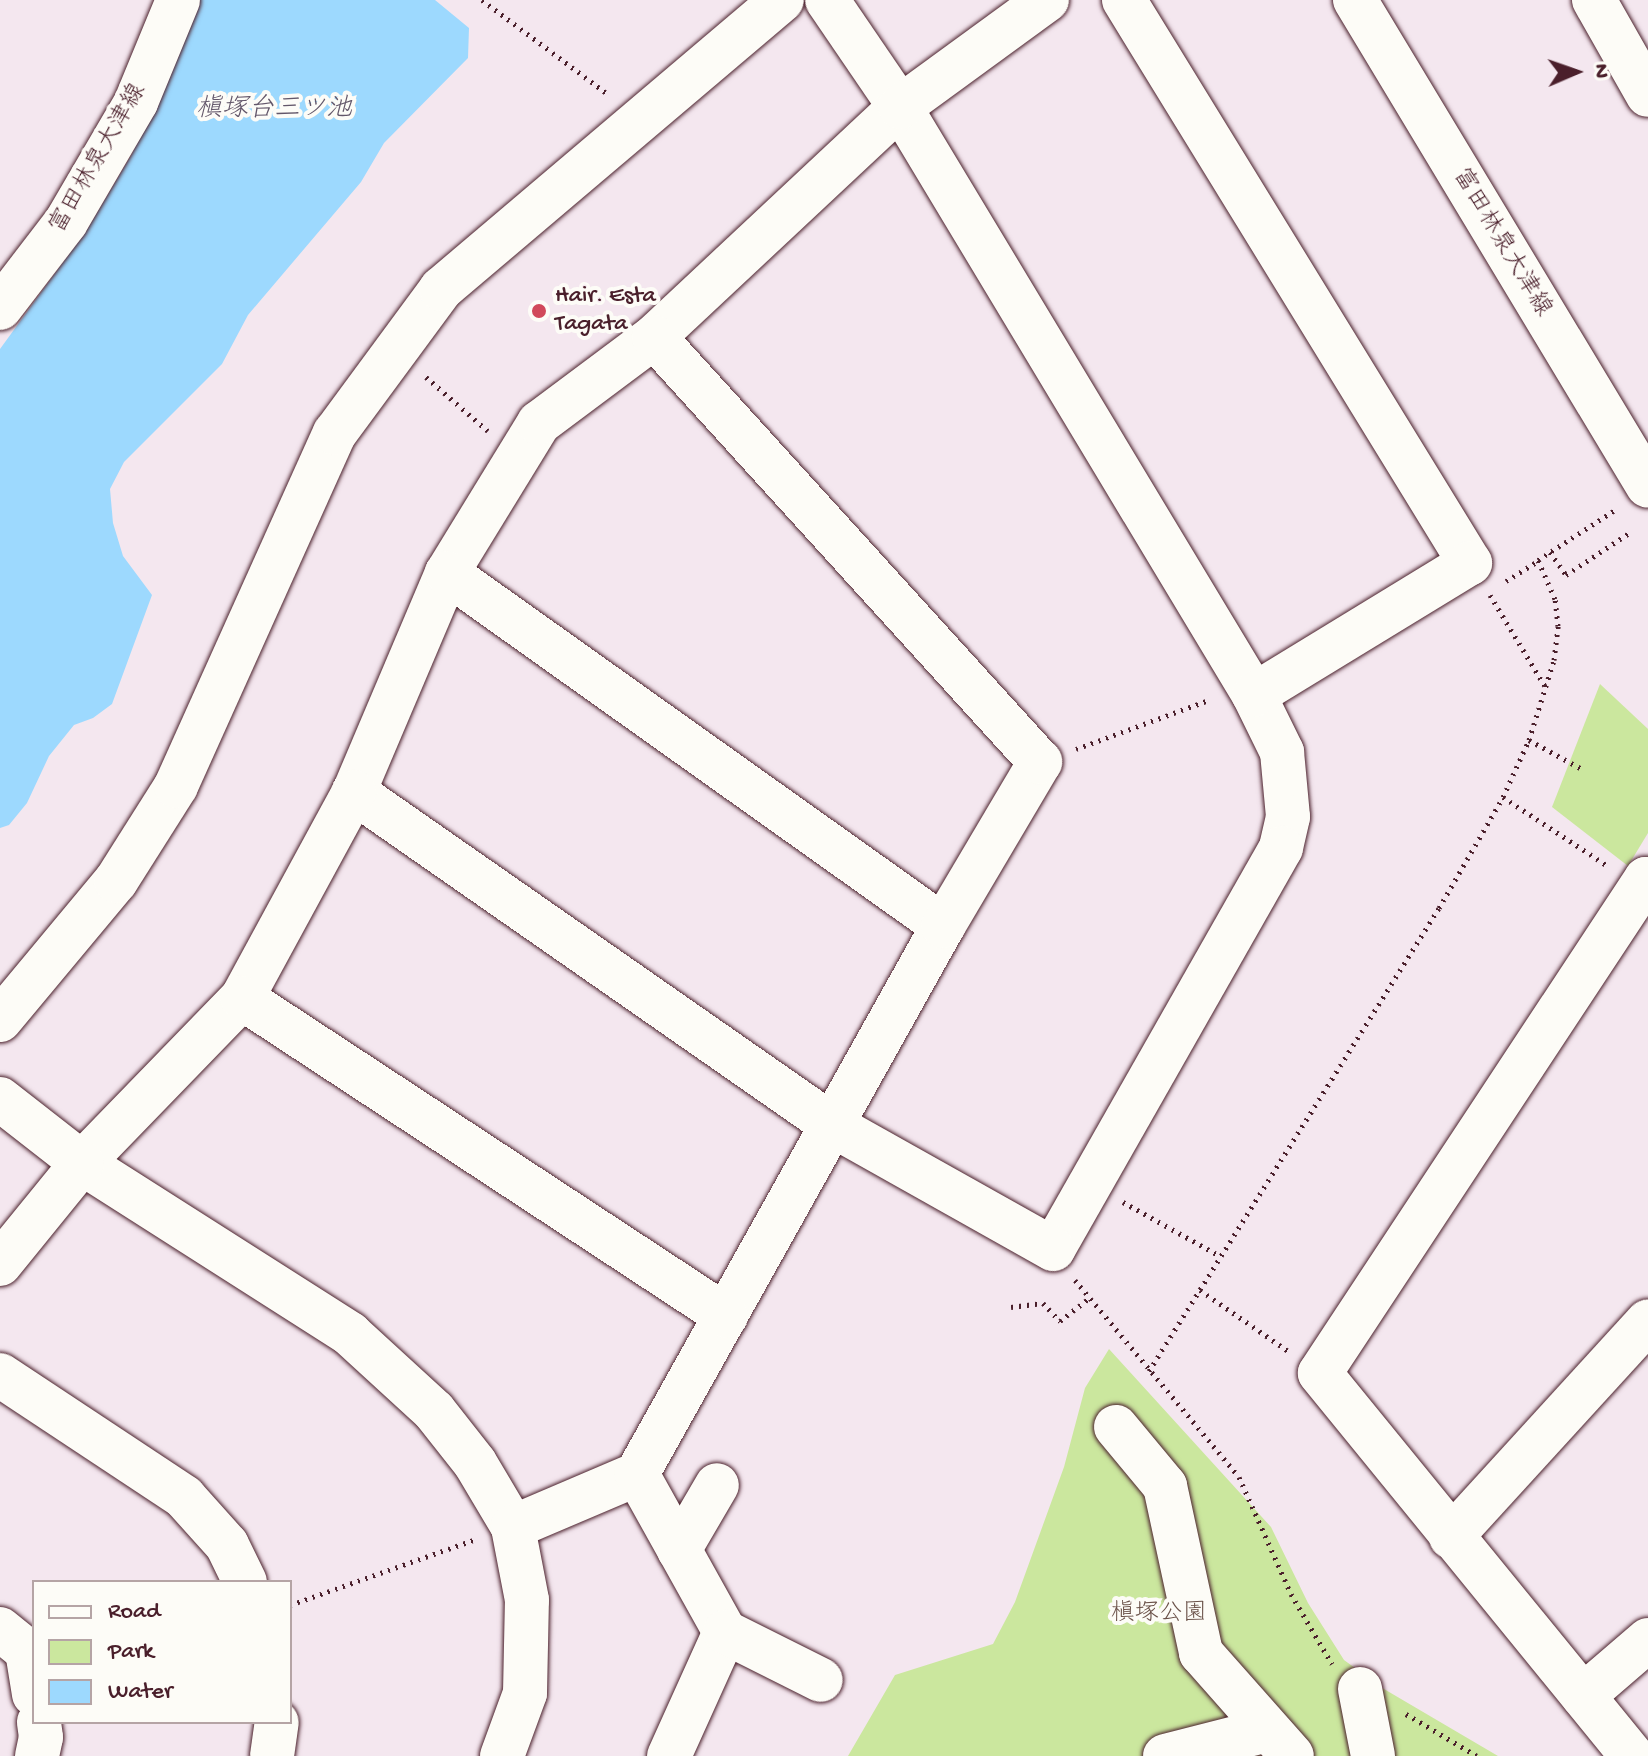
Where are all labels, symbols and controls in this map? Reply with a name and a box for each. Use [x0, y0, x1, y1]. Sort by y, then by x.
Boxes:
north arrow [1536, 32, 1616, 112]
text: N [1587, 64, 1613, 79]
street label: 富田林泉大津線 [45, 79, 153, 239]
water label: 槇塚台三ツ池 [196, 95, 352, 127]
street label: 富田林泉大津線 [1445, 164, 1557, 322]
place label: Hair. Esta Tagata [555, 283, 656, 339]
marker: Hair. Esta Tagata [530, 302, 548, 320]
legend [32, 1580, 292, 1724]
text: Road [108, 1598, 160, 1627]
park label: 槇塚公園 [1111, 1601, 1207, 1629]
text: Park [108, 1638, 154, 1667]
text: Water [108, 1678, 172, 1707]

